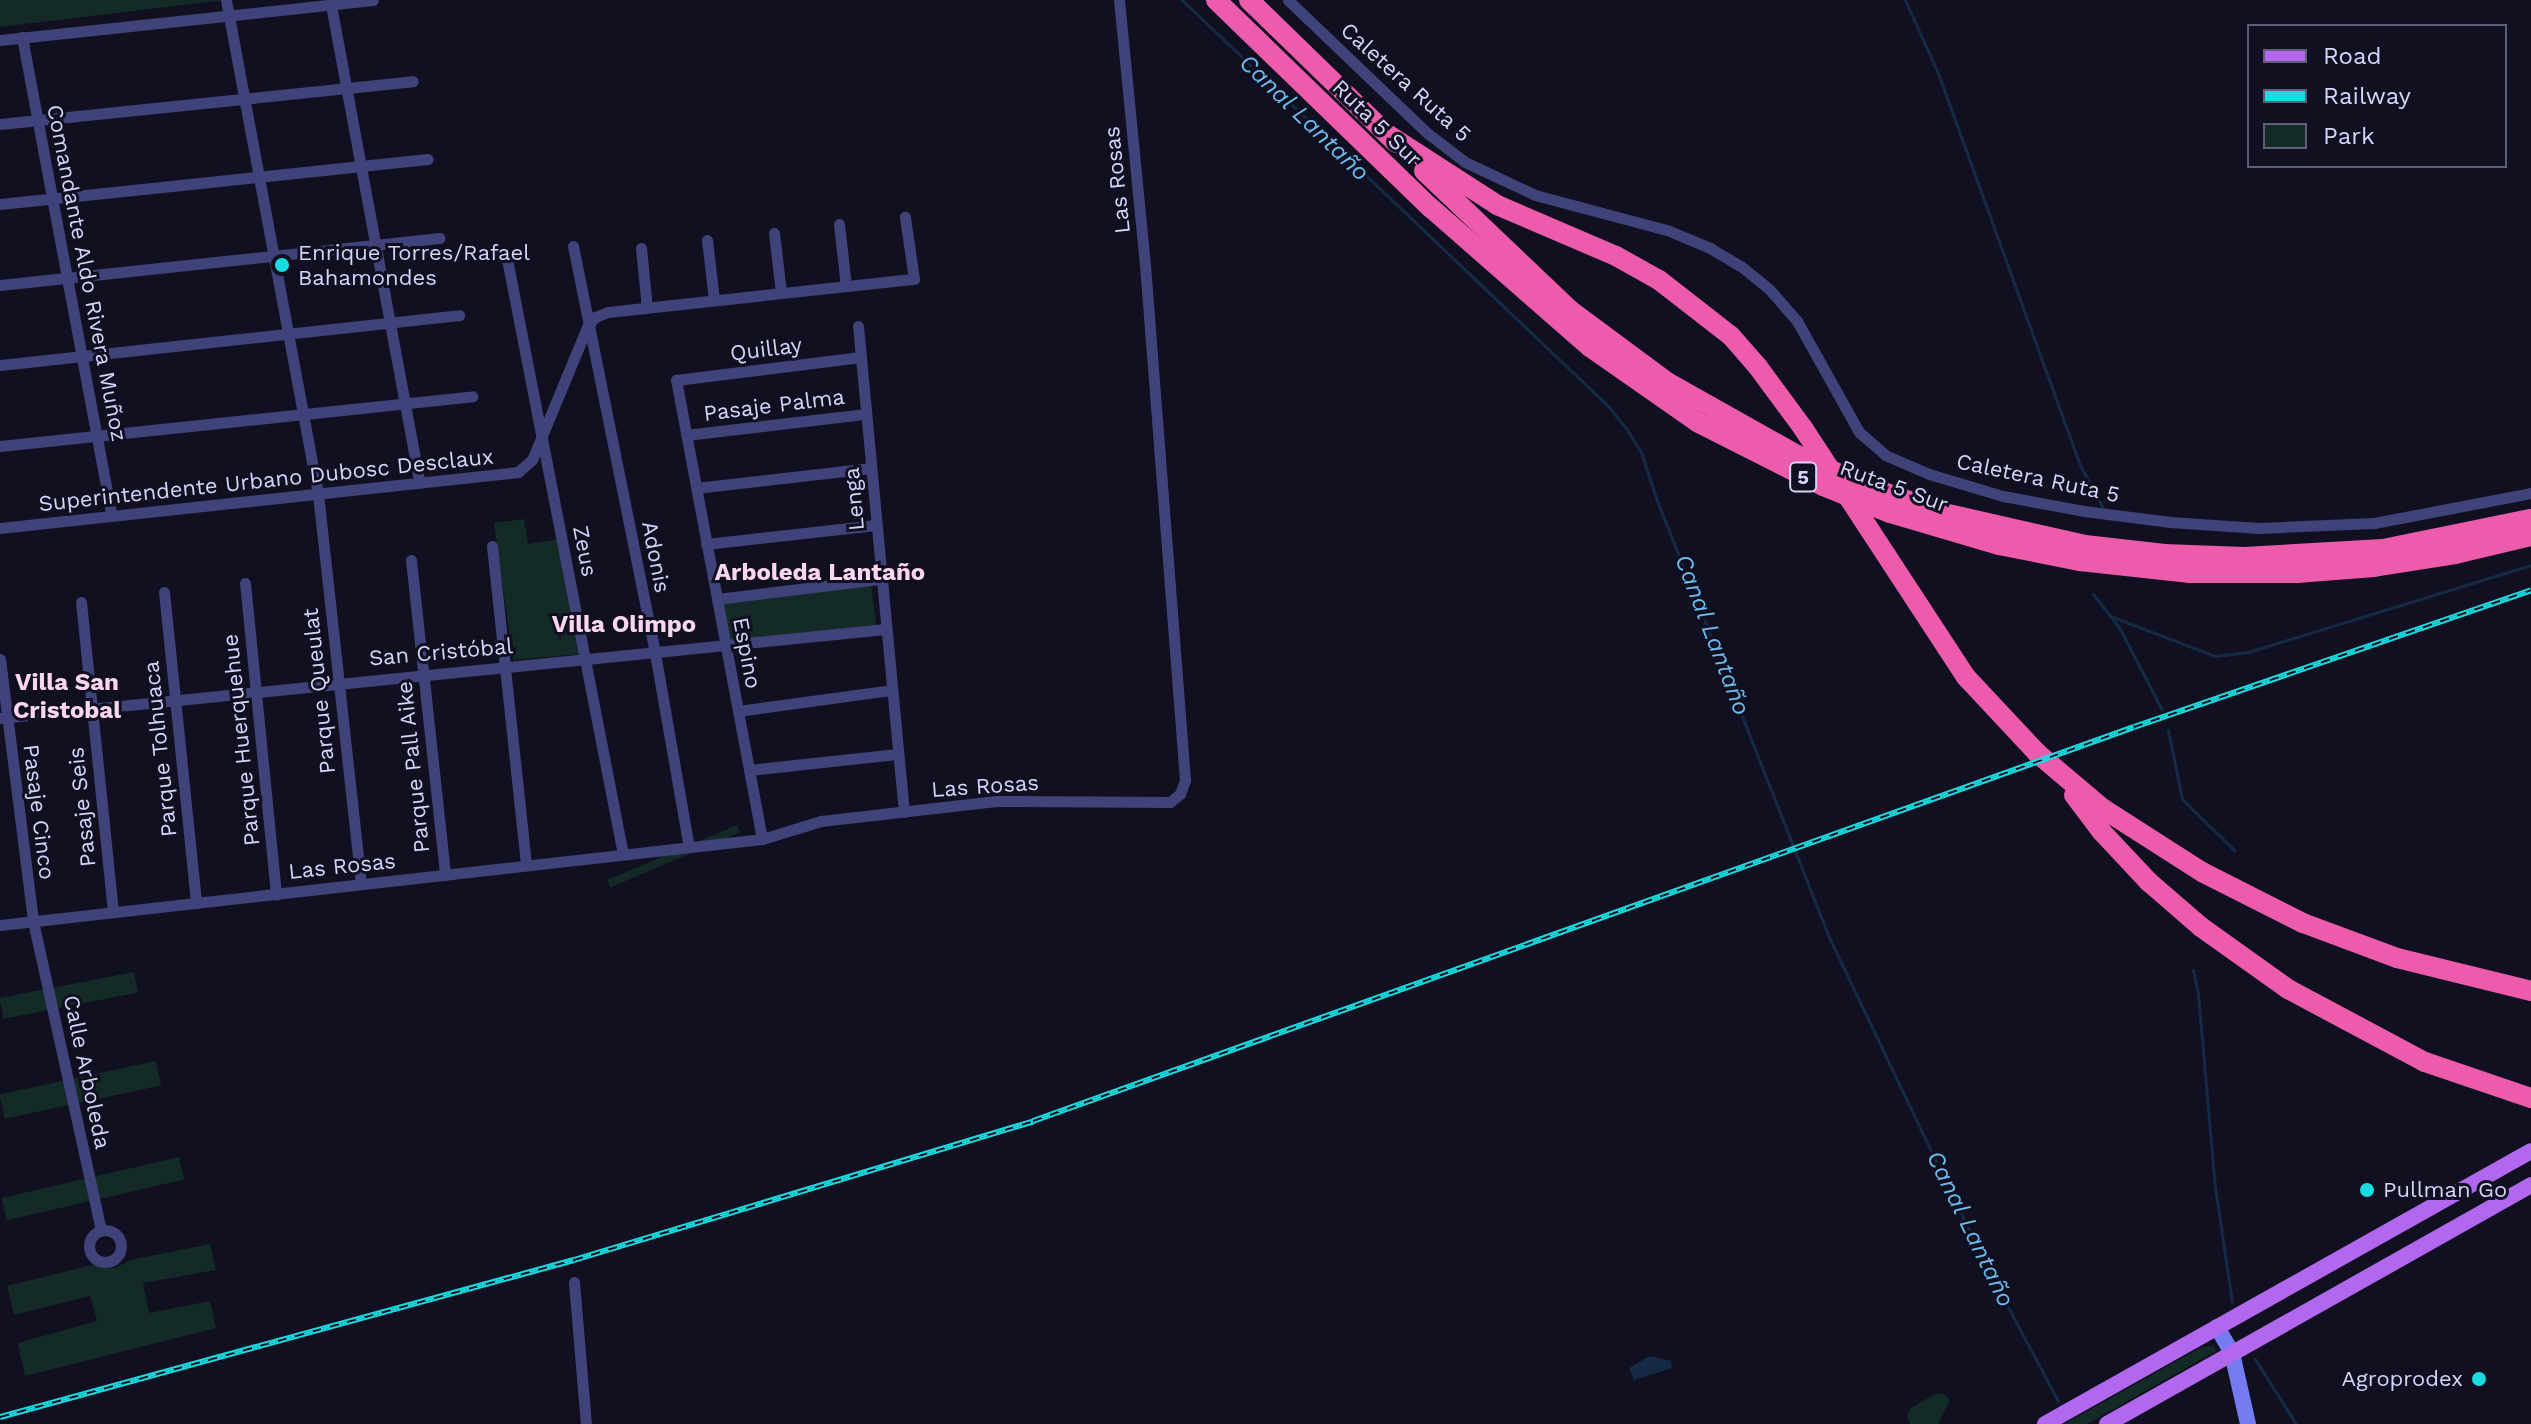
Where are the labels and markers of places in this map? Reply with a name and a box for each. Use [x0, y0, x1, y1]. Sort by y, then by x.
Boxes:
place label: Enrique Torres/Rafael Bahamondes [298, 239, 530, 290]
marker: Enrique Torres/Rafael Bahamondes [273, 256, 291, 274]
place label: Pullman Go [2383, 1177, 2507, 1203]
marker: Pullman Go [2358, 1181, 2376, 1199]
place label: Agroprodex [2342, 1366, 2463, 1392]
marker: Agroprodex [2470, 1370, 2488, 1388]

